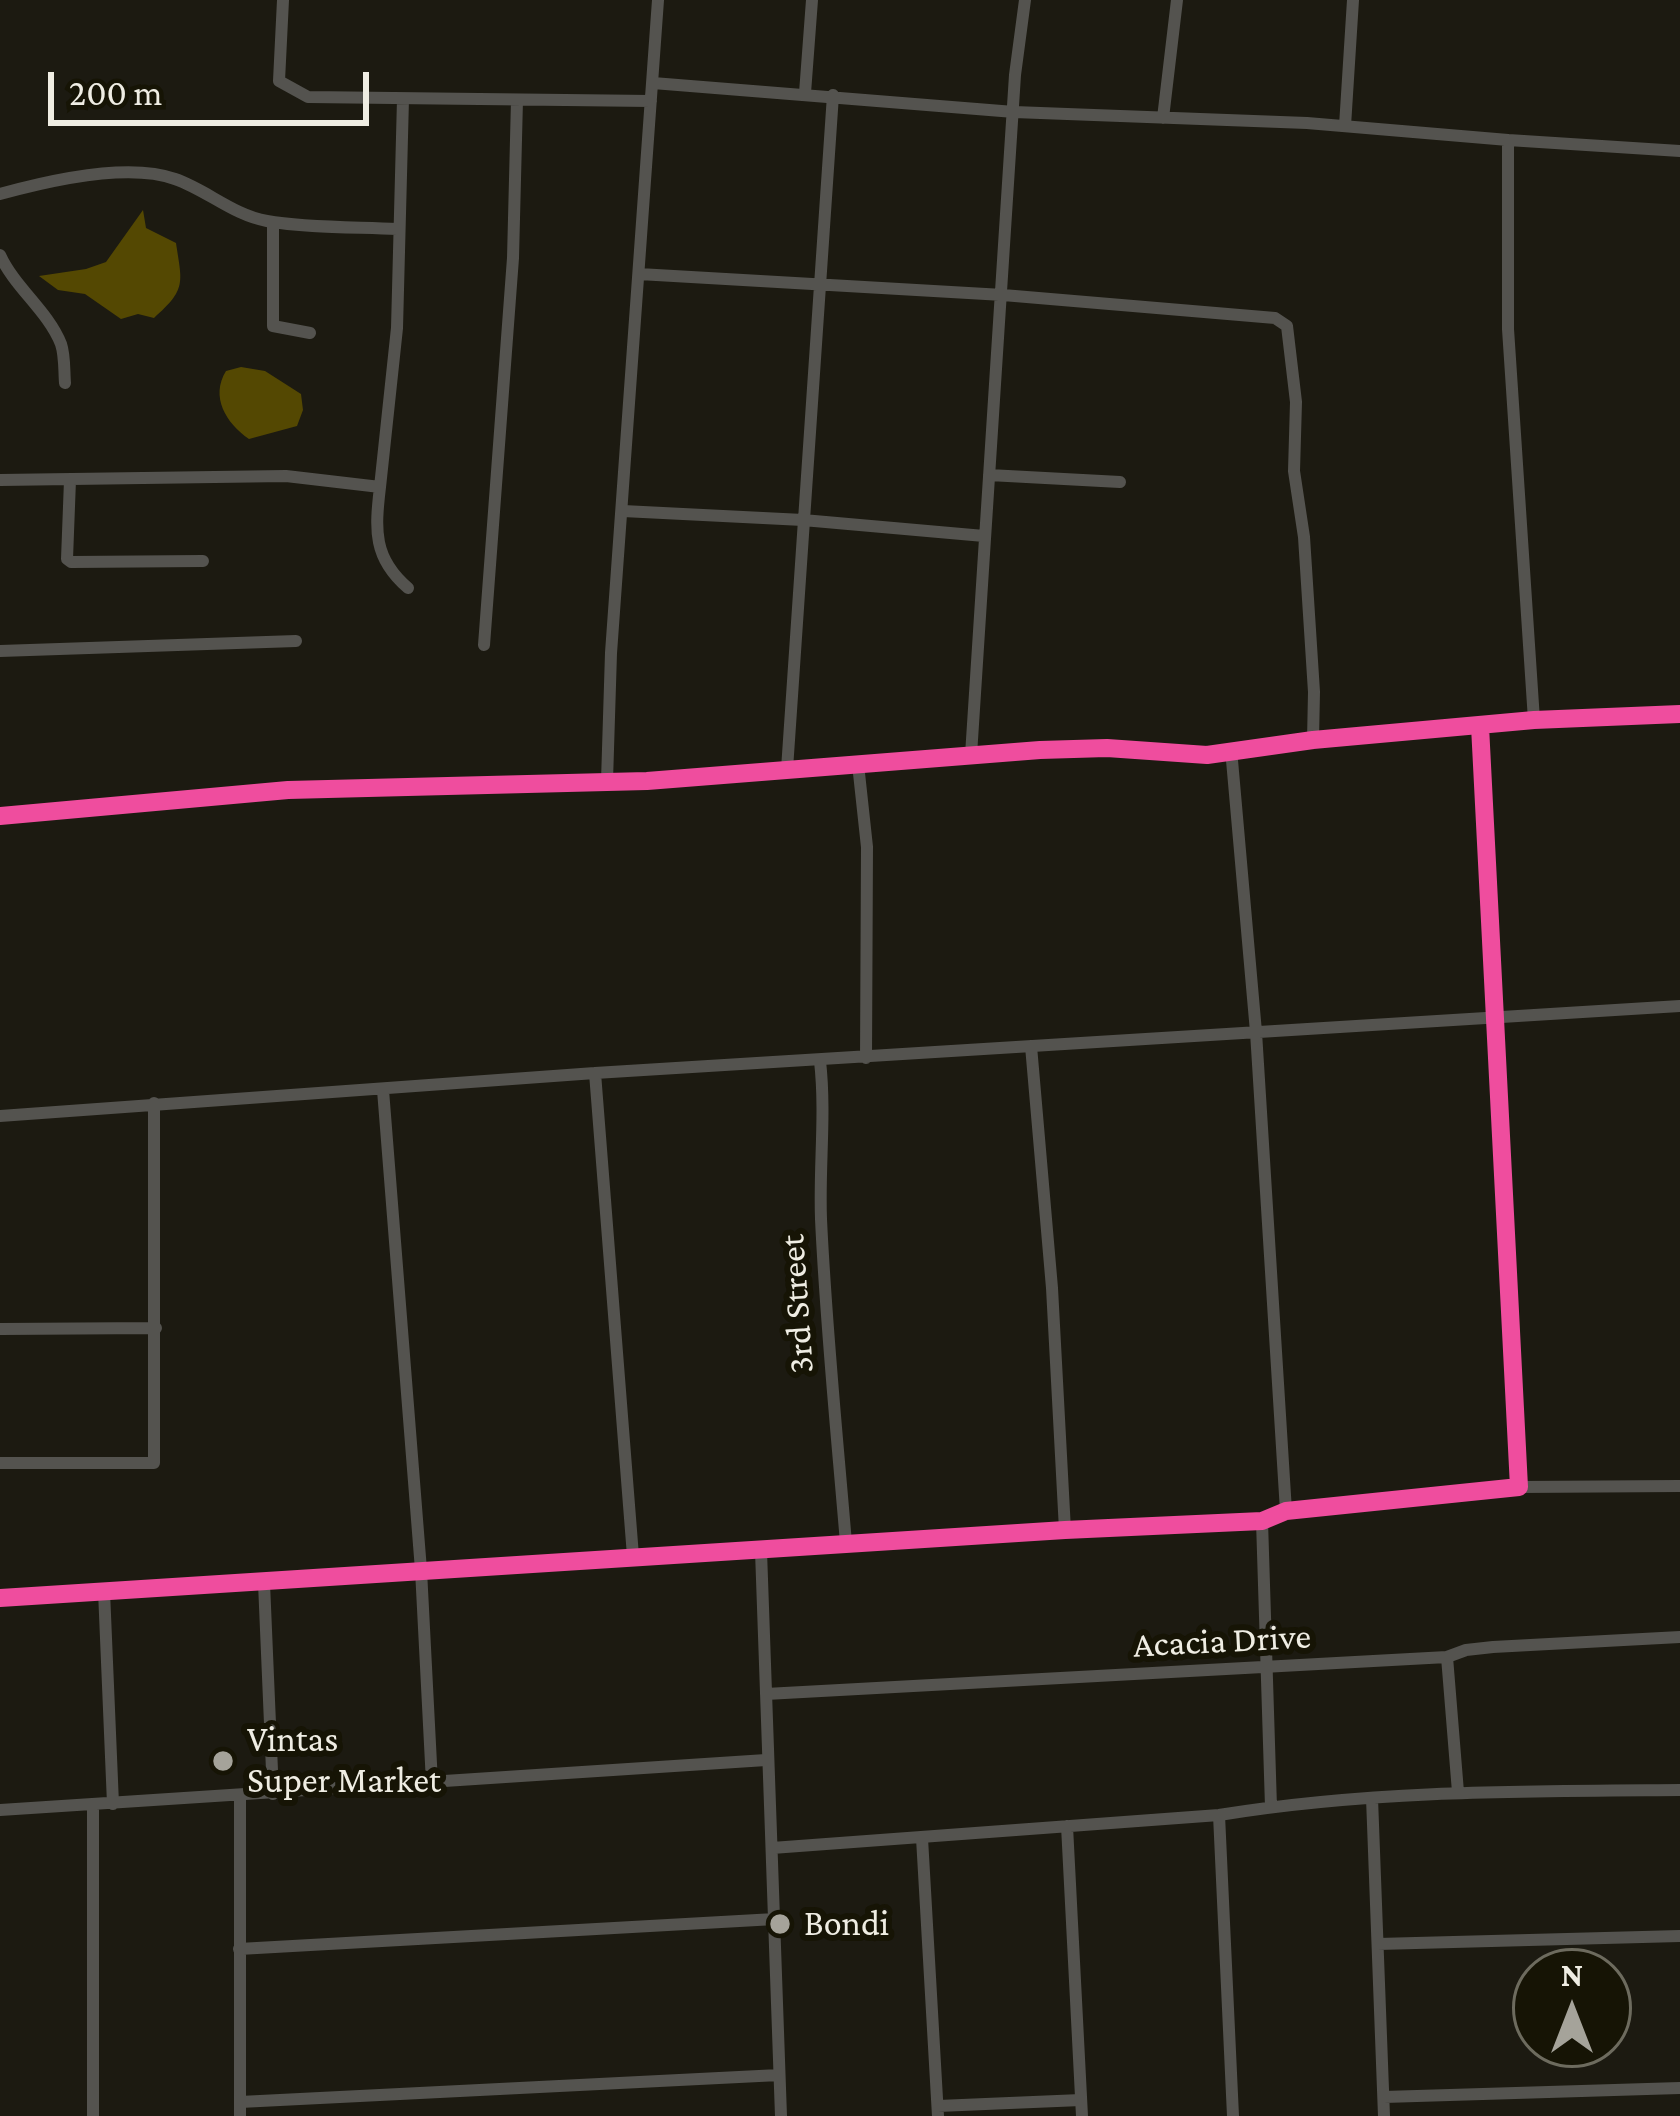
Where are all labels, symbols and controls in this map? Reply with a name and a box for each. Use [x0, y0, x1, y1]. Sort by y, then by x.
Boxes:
scale bar [54, 48, 375, 122]
text: 200 m [69, 73, 163, 113]
street label: 3rd Street [771, 1233, 823, 1375]
street label: Acacia Drive [1132, 1615, 1312, 1667]
place label: Vintas Super Market [247, 1718, 441, 1803]
marker: Vintas Super Market [210, 1748, 236, 1774]
place label: Bondi [804, 1902, 889, 1946]
marker: Bondi [767, 1911, 793, 1937]
north arrow [1512, 1948, 1632, 2068]
text: N [1561, 1956, 1583, 1993]

